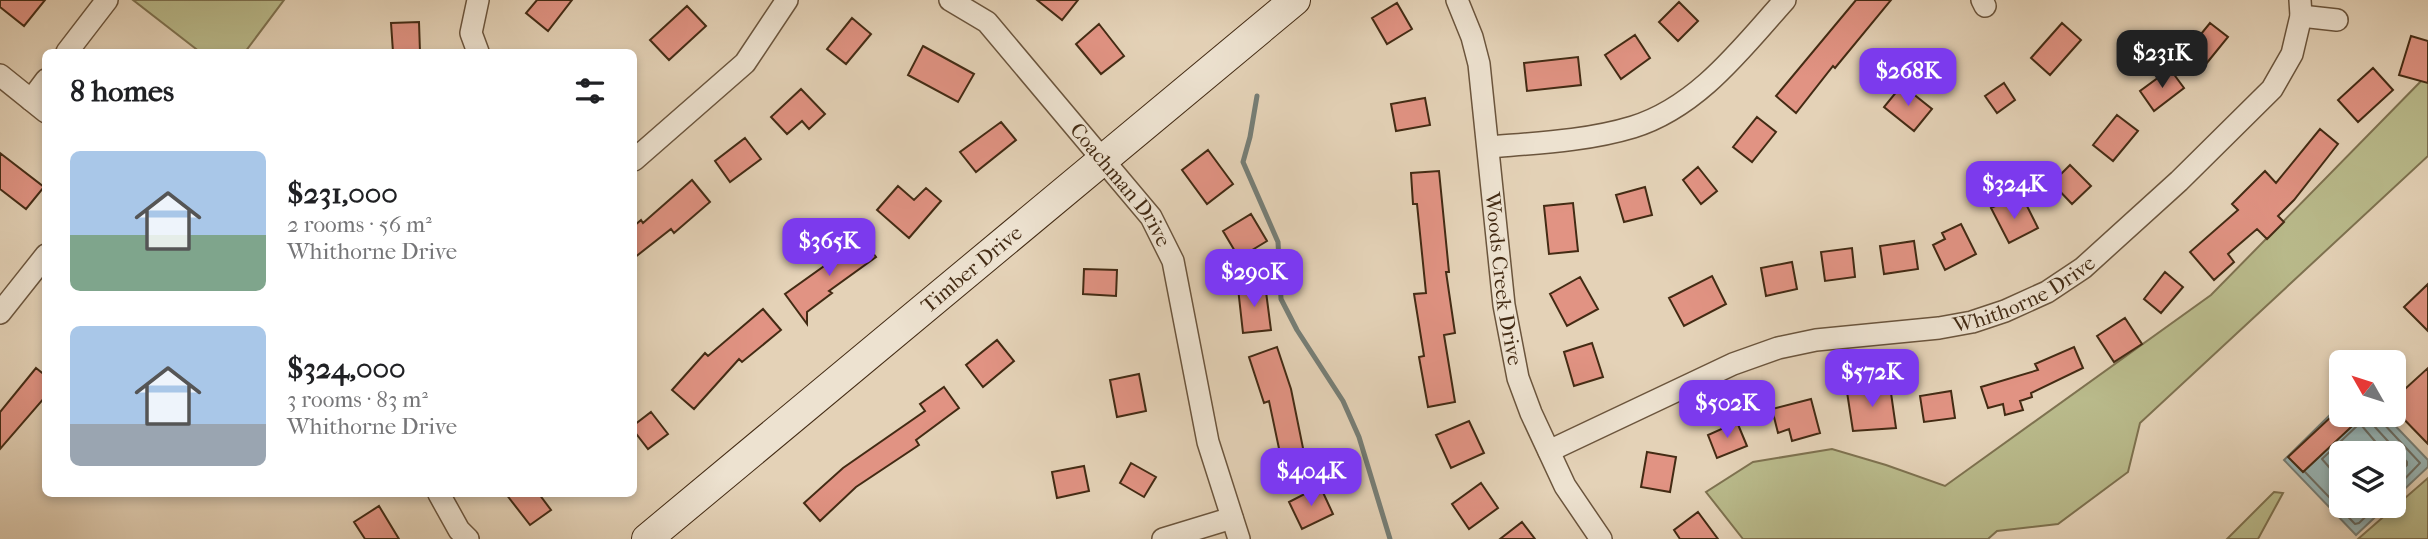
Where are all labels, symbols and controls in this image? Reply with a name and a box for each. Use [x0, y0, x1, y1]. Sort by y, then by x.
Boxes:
pin: $231K [2113, 31, 2211, 90]
text: $231K [2133, 39, 2191, 66]
pin: $268K [1859, 48, 1957, 108]
text: $268K [1875, 57, 1941, 84]
icon: filters [571, 72, 609, 110]
text: 8 homes [70, 74, 174, 109]
street label: Coachman Drive [1065, 118, 1176, 251]
pin: $324K [1965, 162, 2063, 221]
text: $324K [1982, 170, 2046, 197]
text: $231,000 [287, 176, 398, 211]
icon: home [126, 179, 210, 263]
street label: Woods Creek Drive [1480, 190, 1527, 367]
text: 2 rooms · 56 m² [287, 211, 432, 238]
pin: $365K [780, 218, 878, 278]
street label: Timber Drive [916, 220, 1027, 318]
text: $365K [798, 227, 860, 254]
text: Whithorne Drive [287, 238, 457, 265]
pin: $290K [1205, 250, 1303, 309]
street label: Whithorne Drive [1950, 251, 2100, 337]
text: $290K [1221, 258, 1287, 285]
pin: $572K [1823, 350, 1921, 409]
north arrow [2329, 350, 2406, 427]
map controls [2329, 350, 2406, 518]
text: $324,000 [287, 351, 406, 386]
icon: home [126, 354, 210, 438]
text: $572K [1841, 358, 1903, 385]
pin: $502K [1678, 380, 1776, 440]
text: 3 rooms · 83 m² [287, 386, 428, 413]
text: $502K [1695, 389, 1759, 416]
text: Whithorne Drive [287, 413, 457, 440]
button: layers [2329, 441, 2406, 518]
pin: $404K [1262, 448, 1360, 508]
text: $404K [1277, 457, 1345, 484]

